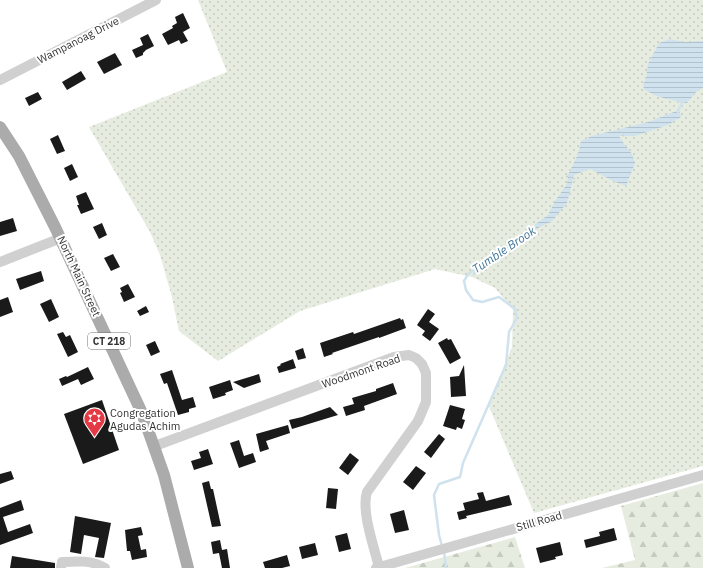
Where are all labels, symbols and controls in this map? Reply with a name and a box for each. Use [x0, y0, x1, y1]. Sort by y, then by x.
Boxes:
street label: Wampanoag Drive [35, 13, 121, 67]
water label: Tumble Brook [469, 222, 539, 276]
street label: North Main Street [54, 233, 104, 319]
road number: CT 218 [88, 333, 130, 349]
street label: Woodmont Road [320, 351, 402, 391]
synagogue icon: Congregation Agudas Achim [81, 406, 107, 439]
place label: Congregation Agudas Achim [110, 406, 180, 433]
street label: Still Road [515, 508, 563, 534]

